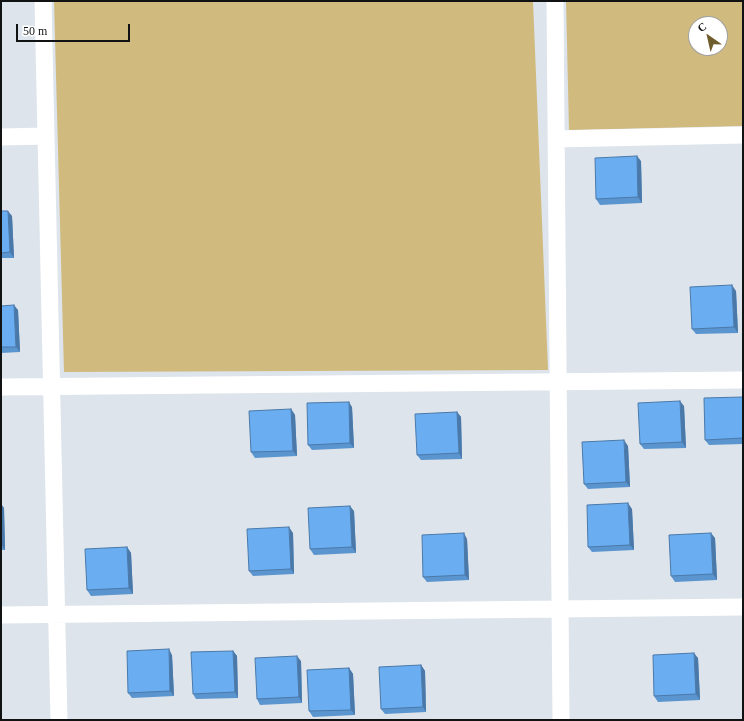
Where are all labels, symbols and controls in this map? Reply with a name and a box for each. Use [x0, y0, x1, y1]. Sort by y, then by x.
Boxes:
scale bar [18, 16, 132, 42]
north arrow [688, 16, 728, 56]
text: С [695, 20, 708, 34]
text: 50 m [23, 24, 47, 38]

